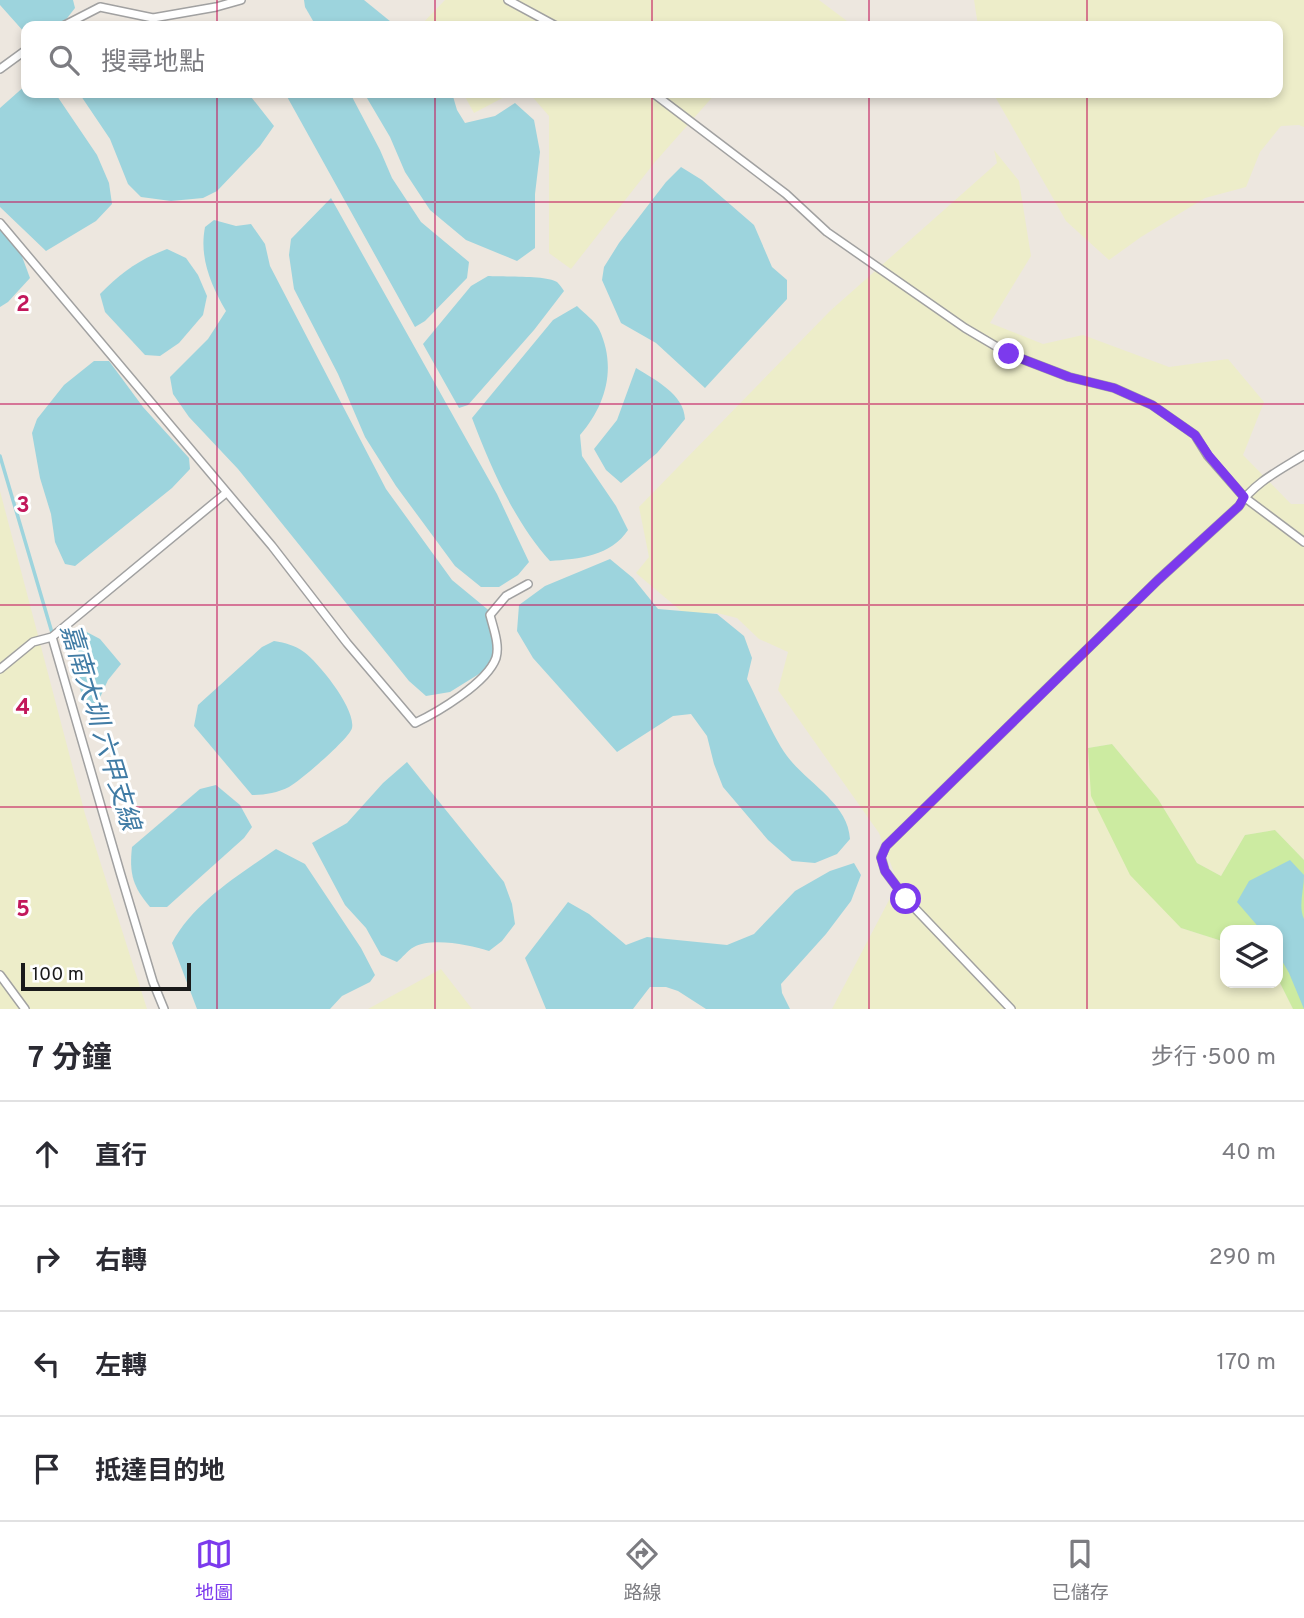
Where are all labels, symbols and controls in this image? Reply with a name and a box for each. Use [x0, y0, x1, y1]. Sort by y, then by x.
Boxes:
search box [21, 21, 1283, 98]
icon: search [45, 41, 83, 79]
text: 搜尋地點 [101, 47, 205, 80]
text: 2 [16, 291, 30, 320]
route end [993, 338, 1024, 369]
text: 3 [16, 492, 30, 521]
water label: 嘉南大圳 六甲支線 [52, 621, 147, 838]
text: 4 [16, 694, 30, 723]
route start [890, 883, 921, 914]
text: 5 [16, 896, 30, 925]
map controls [1220, 925, 1283, 988]
button: layers [1220, 925, 1283, 988]
scale bar [21, 960, 191, 992]
text: 100 m [32, 963, 84, 987]
text: 7 分鐘 [28, 1041, 112, 1078]
text: 步行 · 500 m [1151, 1044, 1276, 1073]
icon: ahead [28, 1135, 66, 1173]
text: 40 m [1222, 1139, 1276, 1168]
text: 直行 [95, 1141, 147, 1174]
icon: right [28, 1240, 66, 1278]
text: 290 m [1209, 1244, 1276, 1273]
text: 右轉 [95, 1246, 147, 1279]
icon: left [28, 1345, 66, 1383]
text: 170 m [1217, 1349, 1276, 1378]
text: 左轉 [95, 1351, 147, 1384]
icon: arrive [28, 1450, 66, 1488]
text: 抵達目的地 [95, 1456, 225, 1489]
tab: 地圖 [195, 1535, 233, 1606]
tab: 路線 [623, 1535, 662, 1606]
tab: 已儲存 [1052, 1535, 1109, 1606]

